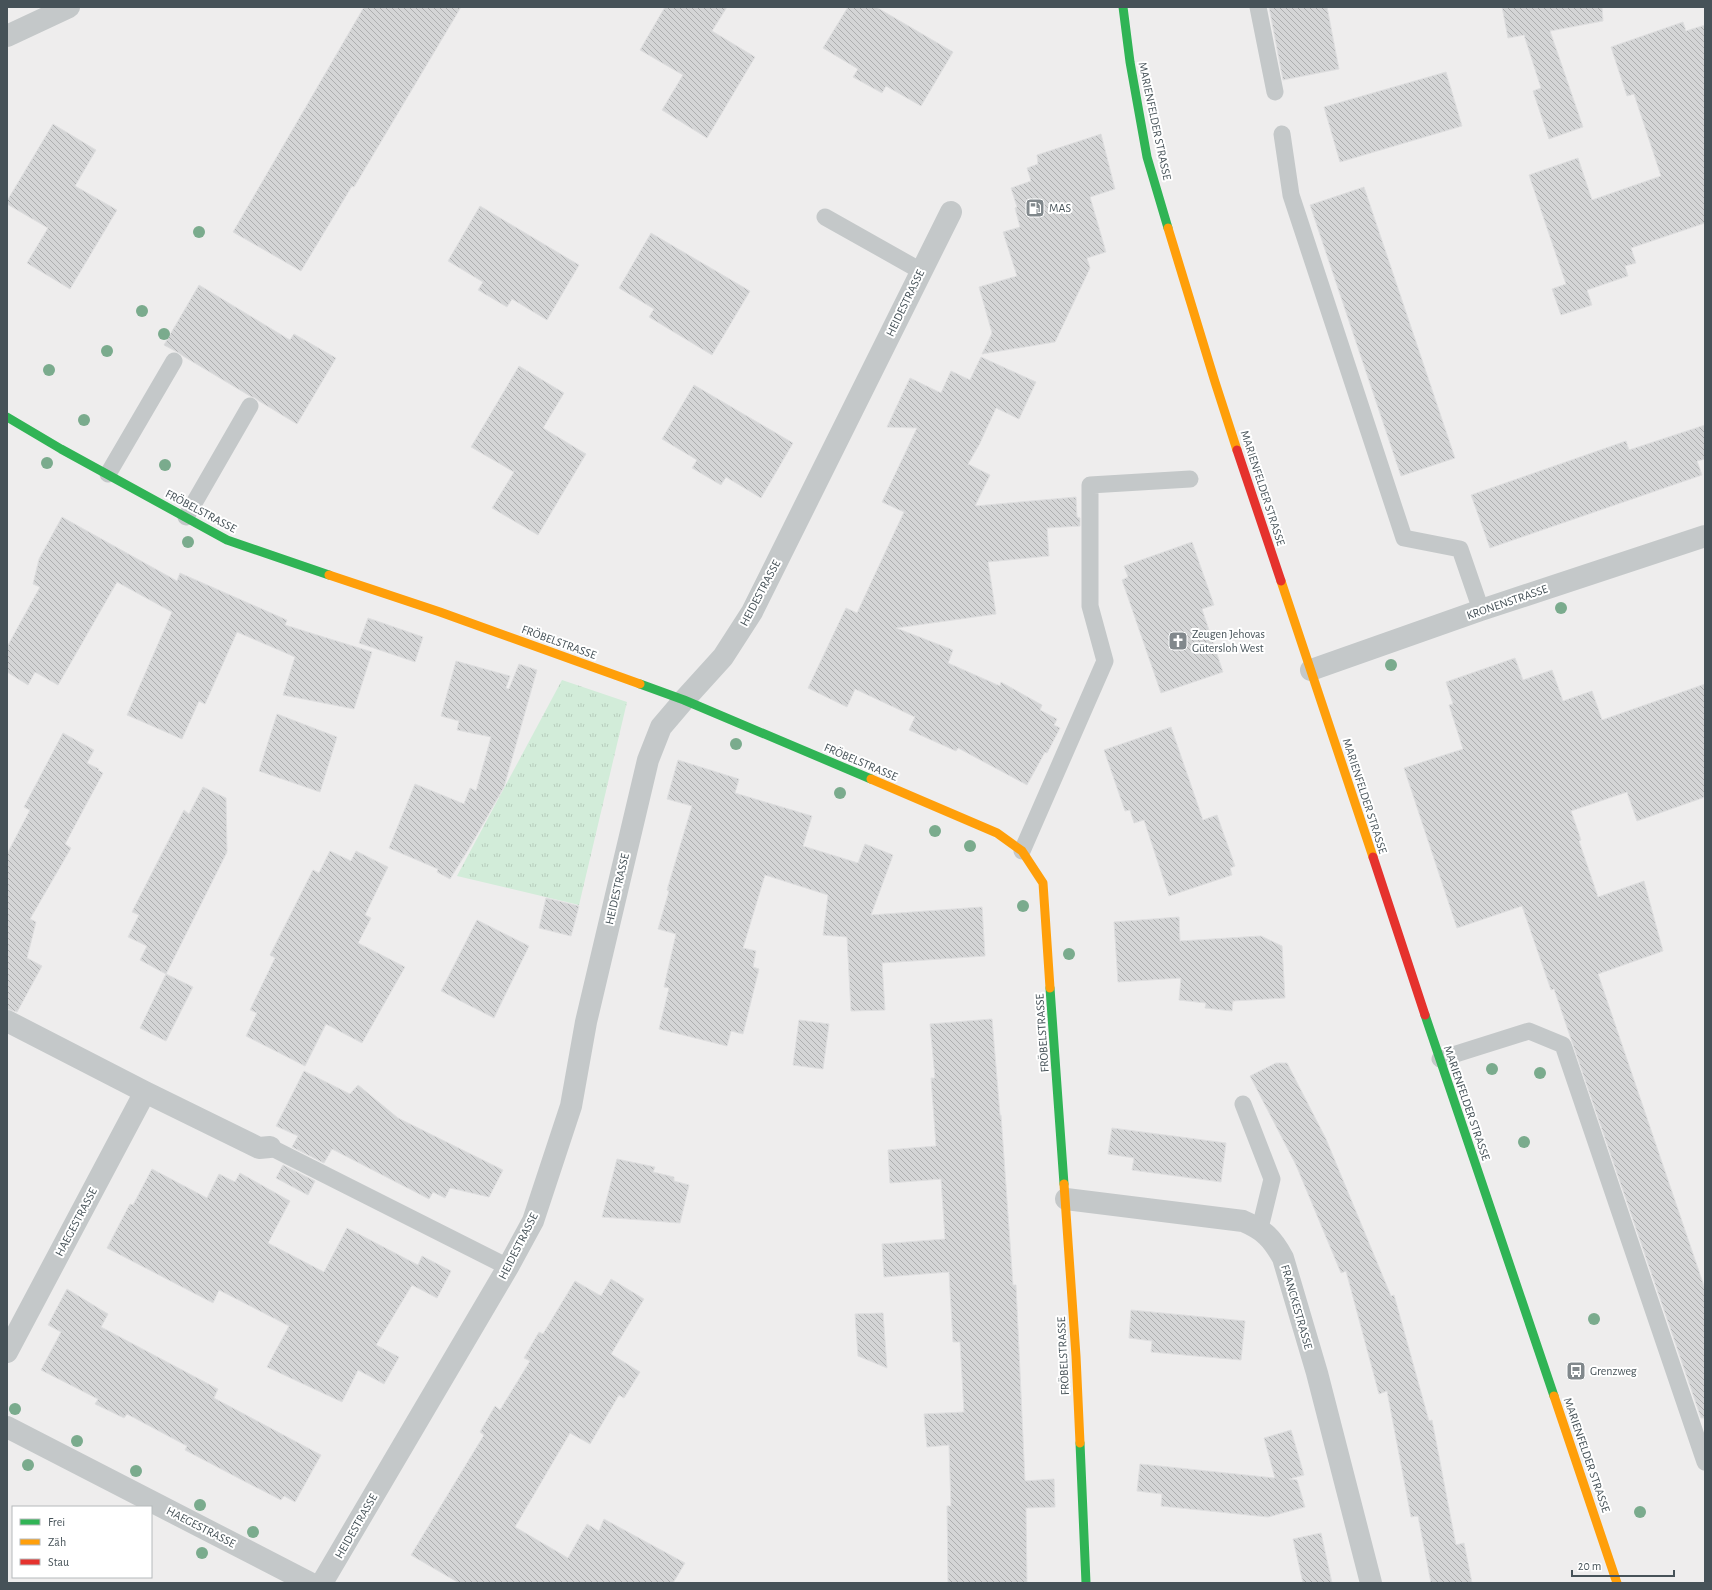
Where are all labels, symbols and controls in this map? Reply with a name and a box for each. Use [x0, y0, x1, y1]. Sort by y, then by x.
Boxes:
street label: MARIENFELDER STRASSE [1137, 61, 1173, 181]
fuel station icon: MAS [1024, 197, 1046, 219]
place label: MAS [1049, 202, 1071, 214]
street label: HEIDESTRASSE [884, 267, 926, 338]
street label: MARIENFELDER STRASSE [1239, 429, 1287, 547]
street label: FRÖBELSTRASSE [163, 486, 239, 535]
street label: HEIDESTRASSE [738, 558, 782, 628]
street label: KRONENSTRASSE [1465, 582, 1549, 622]
street label: FRÖBELSTRASSE [520, 622, 599, 661]
place label: Zeugen Jehovas Gütersloh West [1192, 628, 1265, 654]
church icon: Zeugen Jehovas Gütersloh West [1167, 630, 1189, 652]
street label: MARIENFELDER STRASSE [1341, 737, 1389, 855]
street label: FRÖBELSTRASSE [822, 740, 900, 783]
street label: HEIDESTRASSE [603, 852, 631, 926]
street label: FRÖBELSTRASSE [1032, 993, 1051, 1073]
street label: MARIENFELDER STRASSE [1442, 1044, 1492, 1162]
street label: HAEGESTRASSE [53, 1186, 99, 1258]
street label: HEIDESTRASSE [496, 1211, 540, 1281]
street label: FRANCKESTRASSE [1279, 1263, 1315, 1351]
street label: FRÖBELSTRASSE [1054, 1316, 1071, 1396]
bus stop icon: Grenzweg [1565, 1360, 1587, 1382]
place label: Grenzweg [1590, 1365, 1637, 1377]
street label: MARIENFELDER STRASSE [1562, 1396, 1612, 1514]
street label: HEIDESTRASSE [333, 1491, 380, 1561]
street label: HAEGESTRASSE [165, 1504, 238, 1550]
legend [12, 1506, 152, 1578]
text: Frei [48, 1516, 65, 1528]
text: Zäh [48, 1536, 66, 1548]
scale bar [1572, 1552, 1674, 1578]
text: Stau [48, 1556, 69, 1568]
text: 20 m [1578, 1560, 1601, 1572]

